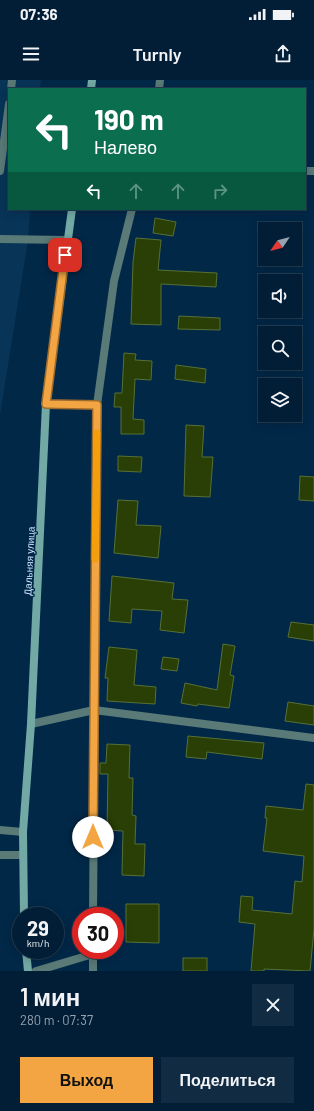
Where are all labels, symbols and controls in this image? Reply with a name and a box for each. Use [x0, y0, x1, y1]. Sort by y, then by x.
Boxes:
text: 07:36 [20, 5, 58, 23]
icon: menu [20, 43, 42, 65]
text: Turnly [133, 43, 182, 65]
icon: share [272, 43, 294, 65]
text: 190 m [94, 102, 164, 136]
icon: left [28, 104, 80, 156]
text: Налево [94, 136, 157, 158]
icon: left [83, 180, 105, 202]
icon: ahead [125, 180, 147, 202]
icon: ahead [167, 180, 189, 202]
icon: right [209, 180, 231, 202]
north arrow [258, 222, 302, 266]
map controls [258, 222, 302, 422]
pin [48, 238, 82, 272]
icon: arrive [54, 244, 76, 266]
button: sound [258, 274, 302, 318]
button: search [258, 326, 302, 370]
button: layers [258, 378, 302, 422]
street label: Дальняя улица [21, 526, 37, 596]
position arrow [72, 816, 114, 858]
speed limit sign: 30 [72, 907, 124, 959]
text: 29 [27, 916, 49, 940]
text: km/h [27, 937, 49, 949]
text: 1 мин [20, 982, 80, 1011]
button: close [252, 984, 294, 1026]
text: 280 m · 07:37 [20, 1012, 93, 1028]
button: Выход [20, 1057, 153, 1103]
button: Поделиться [161, 1057, 294, 1103]

